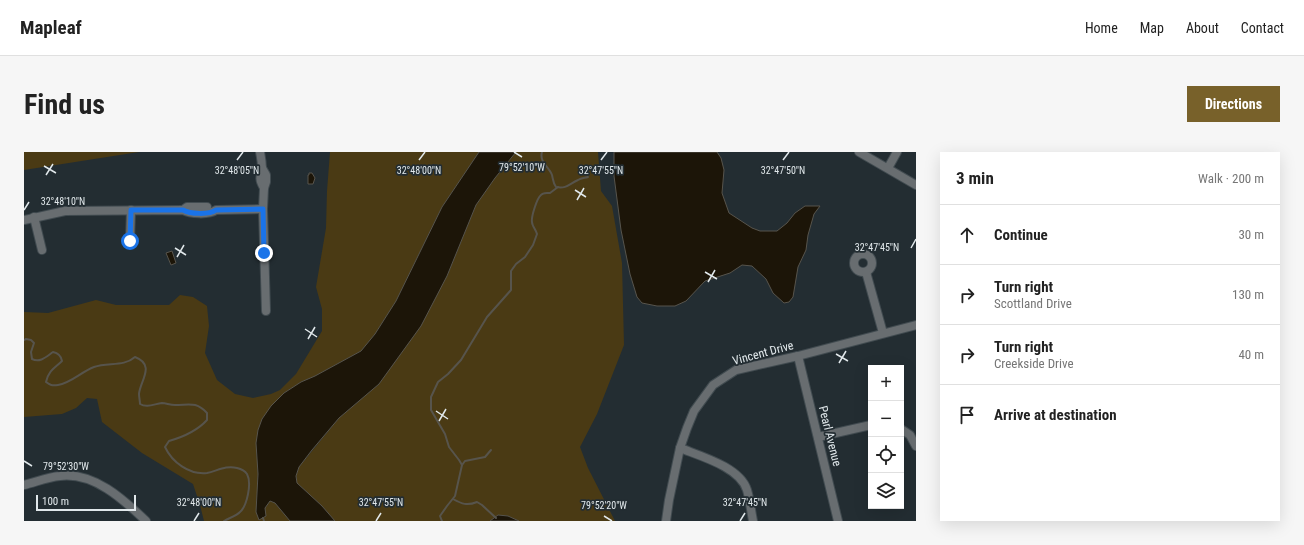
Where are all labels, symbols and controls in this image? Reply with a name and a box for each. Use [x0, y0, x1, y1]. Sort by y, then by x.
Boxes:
text: Mapleaf [20, 16, 82, 39]
text: Home [1085, 20, 1118, 36]
text: Map [1140, 20, 1164, 36]
text: About [1186, 20, 1219, 36]
text: Contact [1241, 20, 1284, 36]
button: Directions [1187, 86, 1280, 122]
text: Find us [24, 88, 105, 121]
text: 79°52'10"W [499, 162, 545, 173]
text: 32°48'05"N [215, 165, 259, 176]
text: 32°48'00"N [397, 165, 441, 176]
text: 32°47'55"N [579, 165, 623, 176]
text: 32°47'50"N [761, 165, 805, 176]
text: 3 min [956, 168, 994, 188]
text: Walk · 200 m [1198, 171, 1264, 186]
text: 32°48'10"N [41, 196, 85, 207]
icon: ahead [956, 224, 978, 246]
text: Continue [994, 226, 1048, 244]
text: 30 m [1238, 227, 1264, 242]
route start [121, 232, 139, 250]
text: 32°47'45"N [855, 242, 899, 253]
route end [255, 244, 273, 262]
text: Turn right [994, 278, 1053, 296]
icon: right [956, 284, 978, 306]
text: 130 m [1232, 287, 1264, 302]
text: Scottland Drive [994, 296, 1072, 311]
street label: Vincent Drive [731, 338, 795, 368]
text: Turn right [994, 338, 1053, 356]
icon: right [956, 344, 978, 366]
text: 40 m [1238, 347, 1264, 362]
text: Creekside Drive [994, 356, 1074, 371]
map controls [868, 365, 904, 509]
button: + [868, 365, 904, 401]
button: − [868, 401, 904, 437]
street label: Pearl Avenue [816, 404, 844, 468]
icon: arrive [956, 404, 978, 426]
text: Arrive at destination [994, 406, 1117, 424]
button: locate [868, 437, 904, 473]
text: 79°52'30"W [43, 461, 89, 472]
button: layers [868, 473, 904, 509]
scale bar [36, 493, 136, 512]
text: 100 m [42, 495, 69, 508]
text: 32°48'00"N [177, 497, 221, 508]
text: 32°47'55"N [359, 497, 403, 508]
text: 32°47'45"N [723, 497, 767, 508]
text: 79°52'20"W [581, 500, 627, 511]

